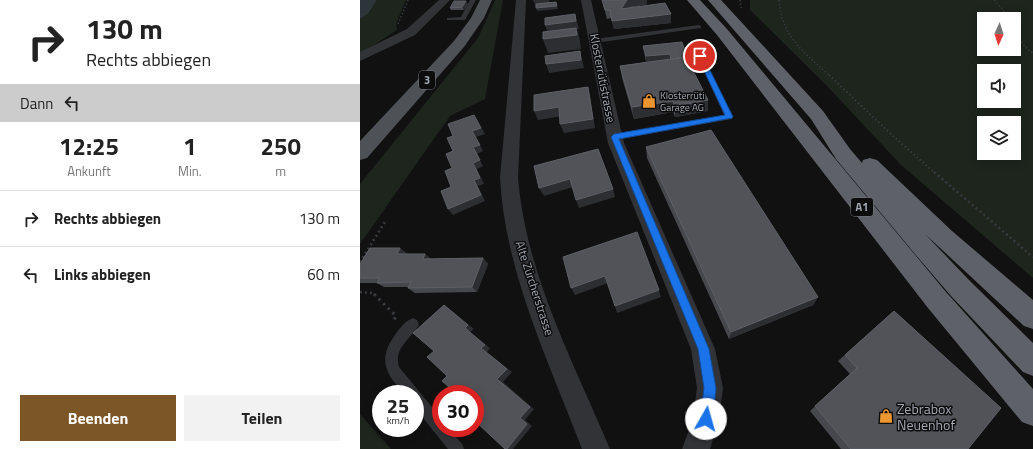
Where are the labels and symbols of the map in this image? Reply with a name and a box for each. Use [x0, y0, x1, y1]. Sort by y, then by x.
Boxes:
north arrow [977, 12, 1021, 56]
street label: Klosterrütistrasse [585, 32, 621, 124]
pin [683, 39, 717, 73]
road number: 3 [419, 71, 435, 89]
place label: Klosterrüti Garage AG [660, 88, 704, 115]
shop icon: Klosterrüti Garage AG [641, 93, 657, 109]
road number: A1 [851, 198, 873, 216]
street label: Alte Zürcherstrasse [511, 238, 559, 338]
speed limit sign: 30 [432, 385, 484, 437]
position arrow [685, 398, 727, 440]
place label: Zebrabox Neuenhof [897, 398, 955, 435]
shop icon: Zebrabox Neuenhof [878, 408, 894, 424]

